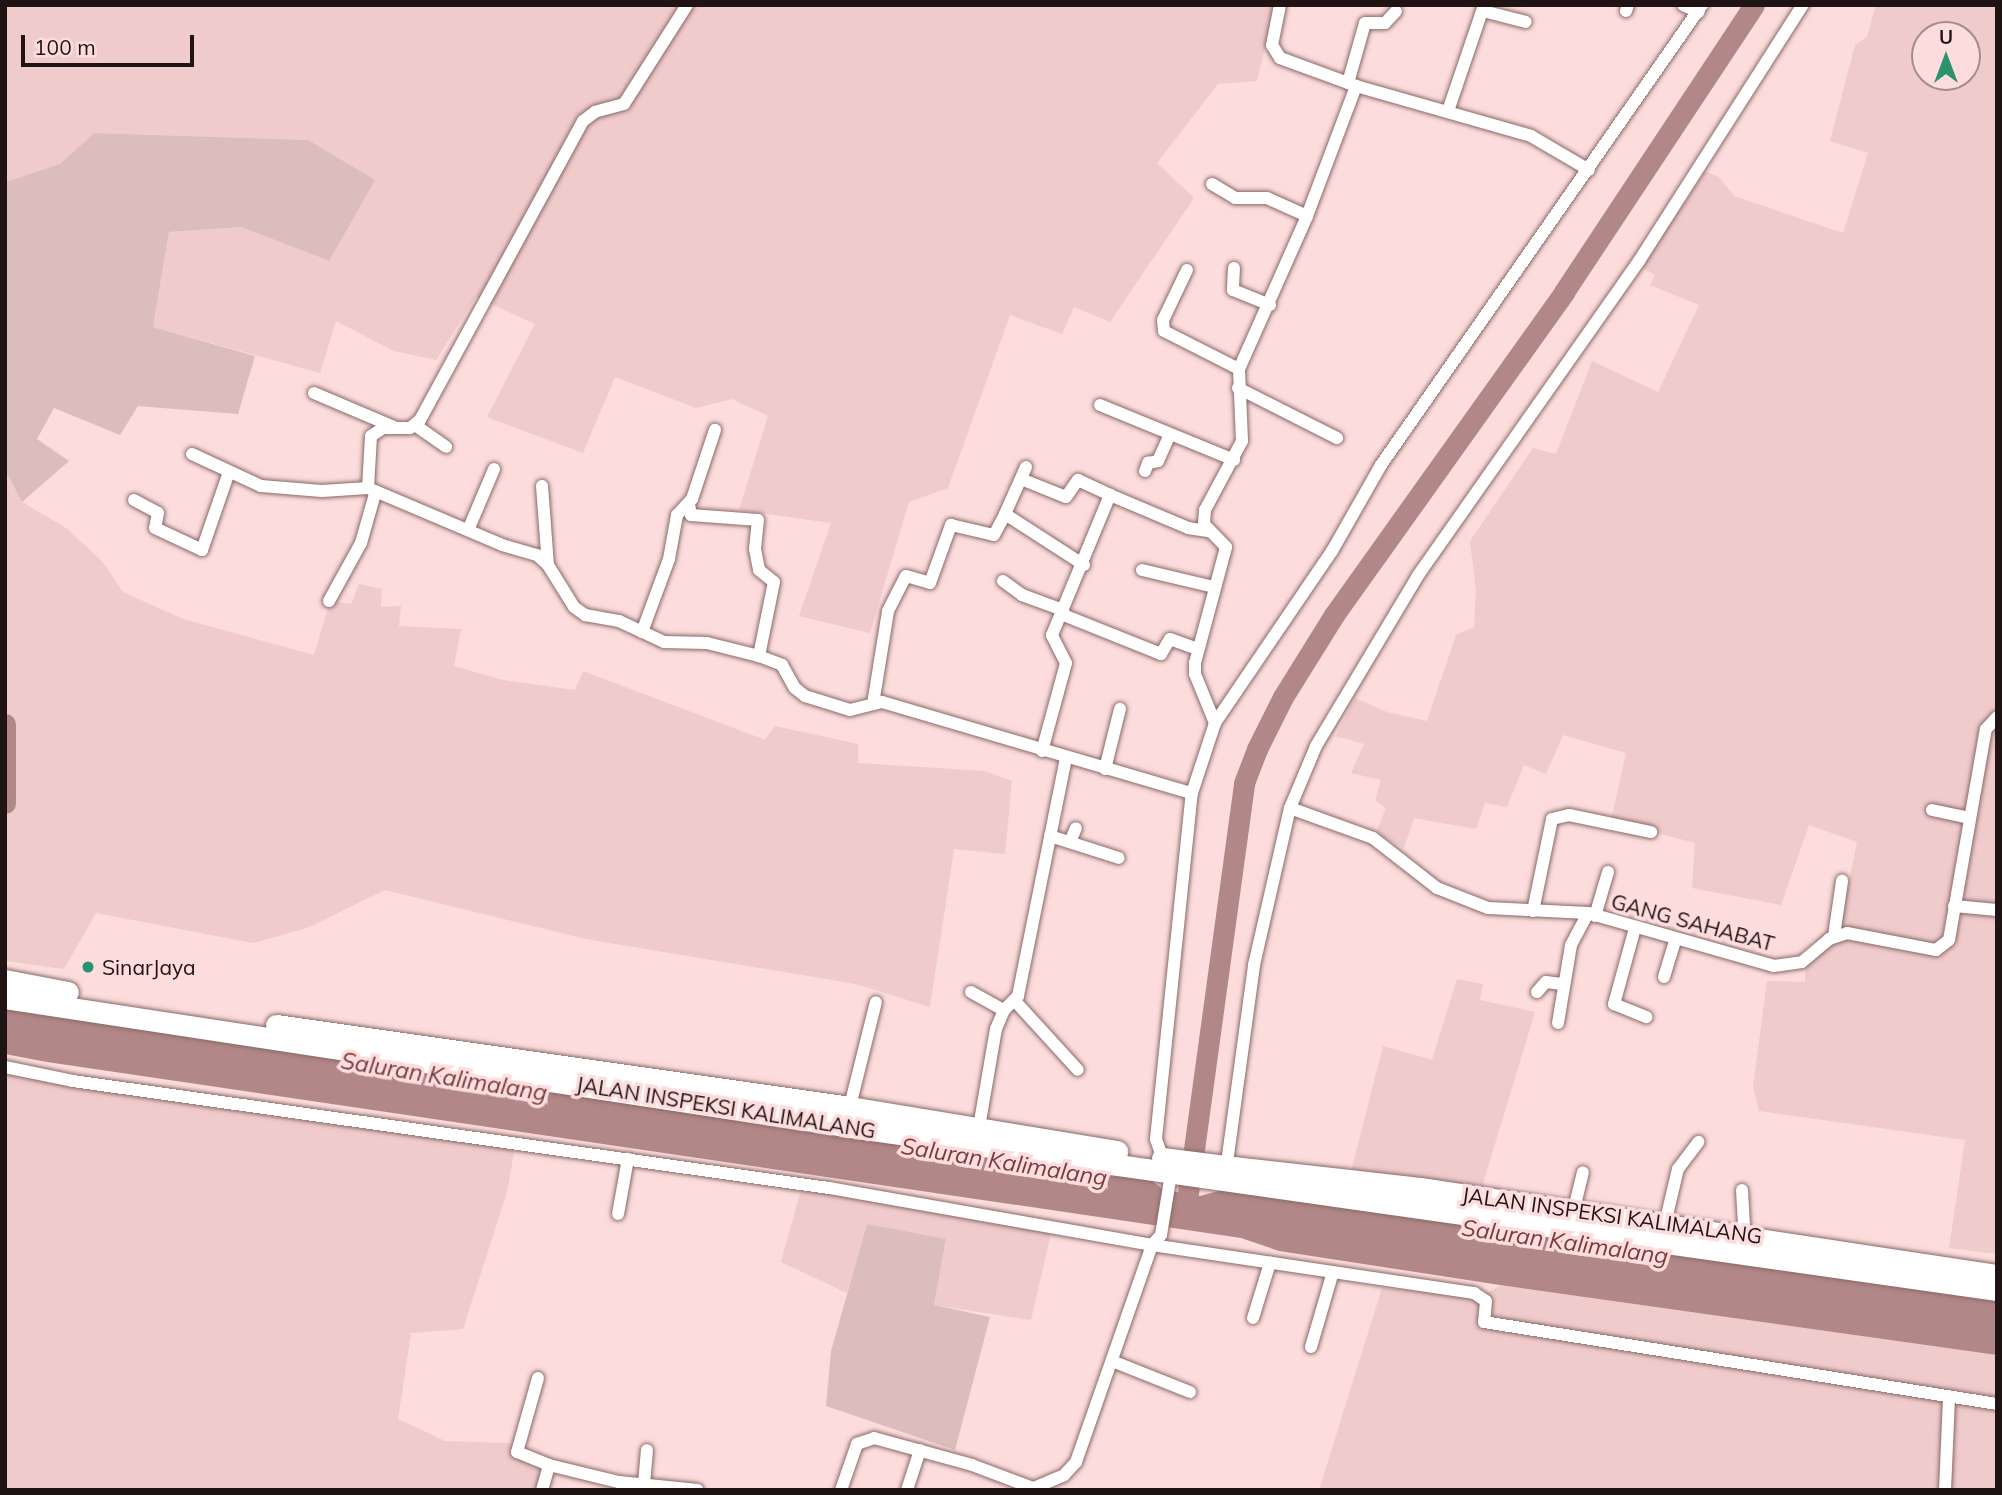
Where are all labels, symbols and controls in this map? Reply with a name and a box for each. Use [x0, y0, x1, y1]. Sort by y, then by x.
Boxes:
scale bar [24, 21, 198, 65]
north arrow [1911, 21, 1981, 91]
text: U [1939, 25, 1953, 49]
text: 100 m [34, 34, 96, 60]
street label: GANG SAHABAT [1609, 888, 1777, 956]
place label: SinarJaya [102, 954, 196, 980]
marker: SinarJaya [80, 959, 96, 975]
water label: Saluran Kalimalang [339, 1047, 549, 1107]
street label: JALAN INSPEKSI KALIMALANG [574, 1071, 878, 1143]
water label: Saluran Kalimalang [899, 1132, 1109, 1192]
street label: JALAN INSPEKSI KALIMALANG [1460, 1181, 1764, 1249]
water label: Saluran Kalimalang [1460, 1214, 1670, 1270]

